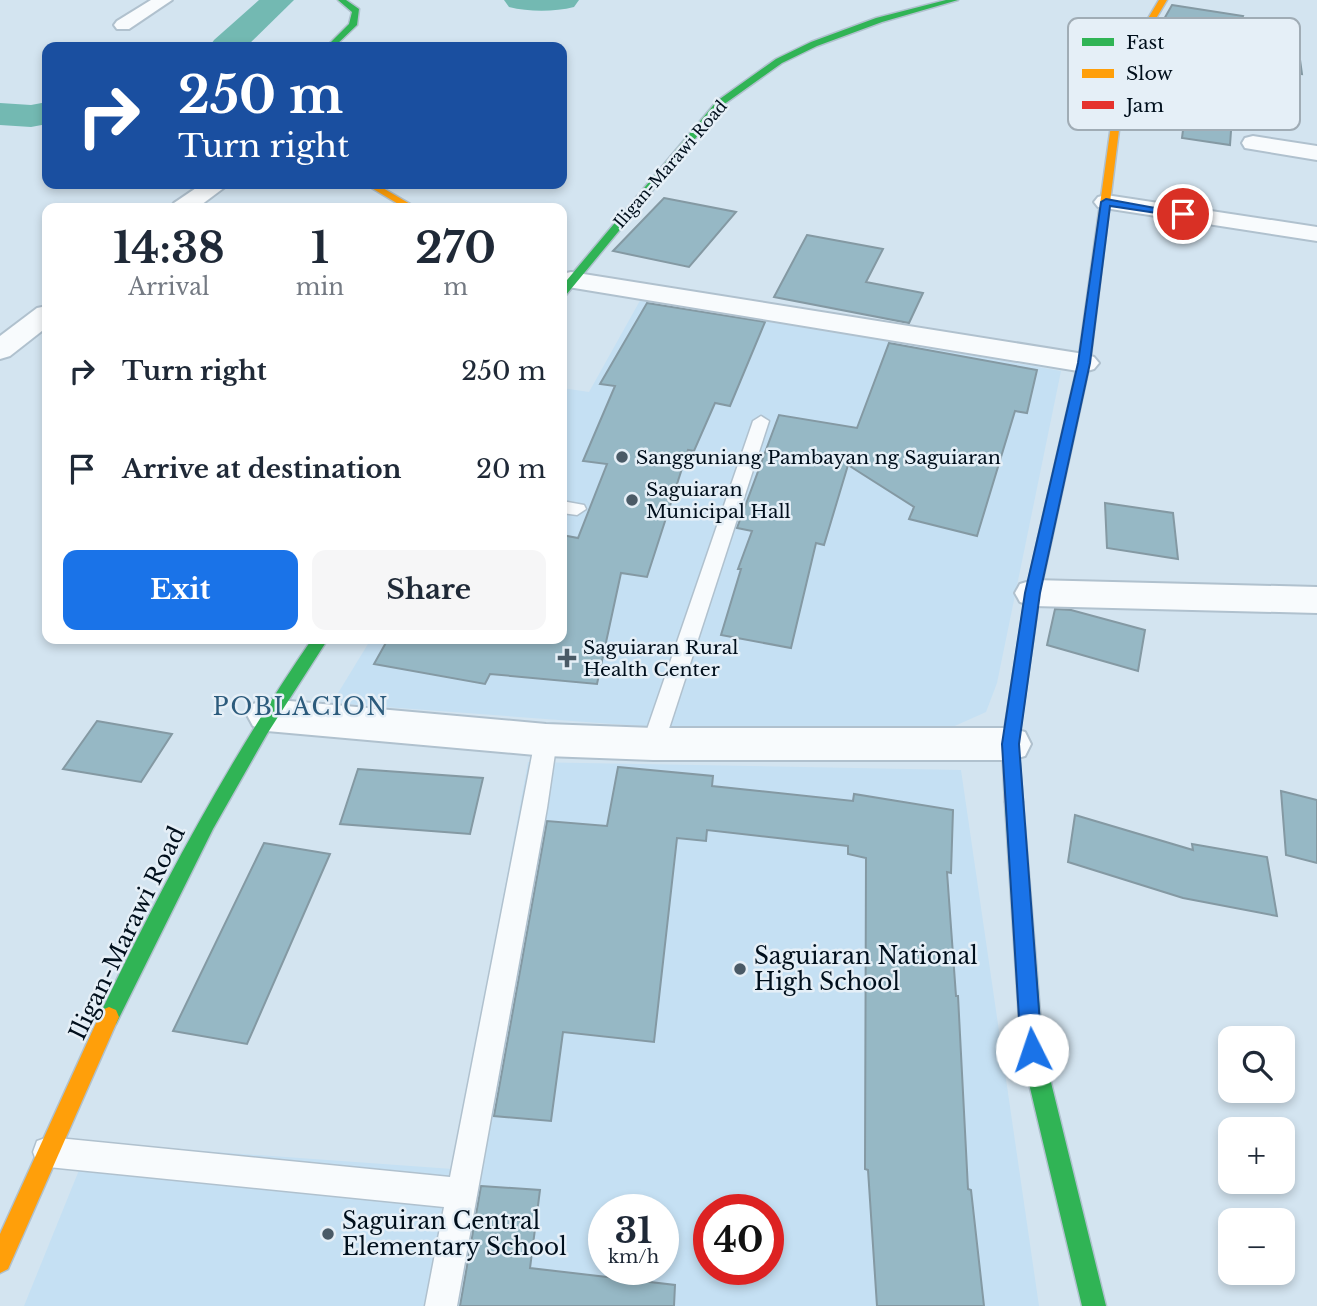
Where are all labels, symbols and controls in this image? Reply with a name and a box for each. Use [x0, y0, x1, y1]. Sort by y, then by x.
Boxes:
legend [1068, 18, 1300, 130]
text: Fast [1126, 31, 1165, 54]
text: Slow [1126, 62, 1173, 85]
text: 250 m [178, 65, 343, 126]
icon: right [63, 70, 154, 161]
text: Jam [1123, 94, 1164, 117]
street label: Iligan-Marawi Road [609, 96, 731, 232]
text: Turn right [178, 126, 349, 166]
pin [1153, 184, 1213, 244]
icon: arrive [1164, 195, 1202, 233]
text: 14:38 [113, 222, 225, 274]
text: 1 [311, 222, 329, 274]
text: 270 [415, 222, 496, 274]
text: Arrival [128, 273, 210, 301]
text: min [296, 273, 344, 301]
text: m [443, 273, 468, 301]
icon: right [63, 352, 101, 390]
text: Turn right [122, 355, 267, 387]
text: 250 m [461, 355, 546, 387]
place label: Sangguniang Pambayan ng Saguiaran [636, 446, 1001, 469]
marker: Sangguniang Pambayan ng Saguiaran [614, 449, 630, 465]
icon: arrive [63, 450, 101, 488]
text: Arrive at destination [122, 453, 402, 485]
text: 20 m [476, 453, 546, 485]
place label: Saguiaran Municipal Hall [646, 478, 791, 523]
marker: Saguiaran Municipal Hall [624, 492, 640, 508]
button: Exit [63, 550, 298, 630]
button: Share [312, 550, 546, 630]
place label: Saguiaran Rural Health Center [583, 636, 739, 681]
marker: Saguiaran Rural Health Center [557, 648, 577, 668]
district label: POBLACION [213, 693, 389, 721]
street label: Iligan-Marawi Road [63, 822, 191, 1044]
place label: Saguiaran National High School [754, 942, 978, 996]
marker: Saguiaran National High School [732, 961, 748, 977]
position arrow [995, 1013, 1069, 1087]
map controls [1218, 1026, 1295, 1285]
button: search [1218, 1026, 1295, 1103]
button: + [1218, 1117, 1295, 1194]
speed limit sign: 40 [693, 1194, 784, 1285]
place label: Saguiran Central Elementary School [342, 1207, 567, 1261]
button: − [1218, 1208, 1295, 1285]
text: 31 [615, 1209, 652, 1252]
marker: Saguiran Central Elementary School [320, 1226, 336, 1242]
text: km/h [608, 1246, 659, 1268]

